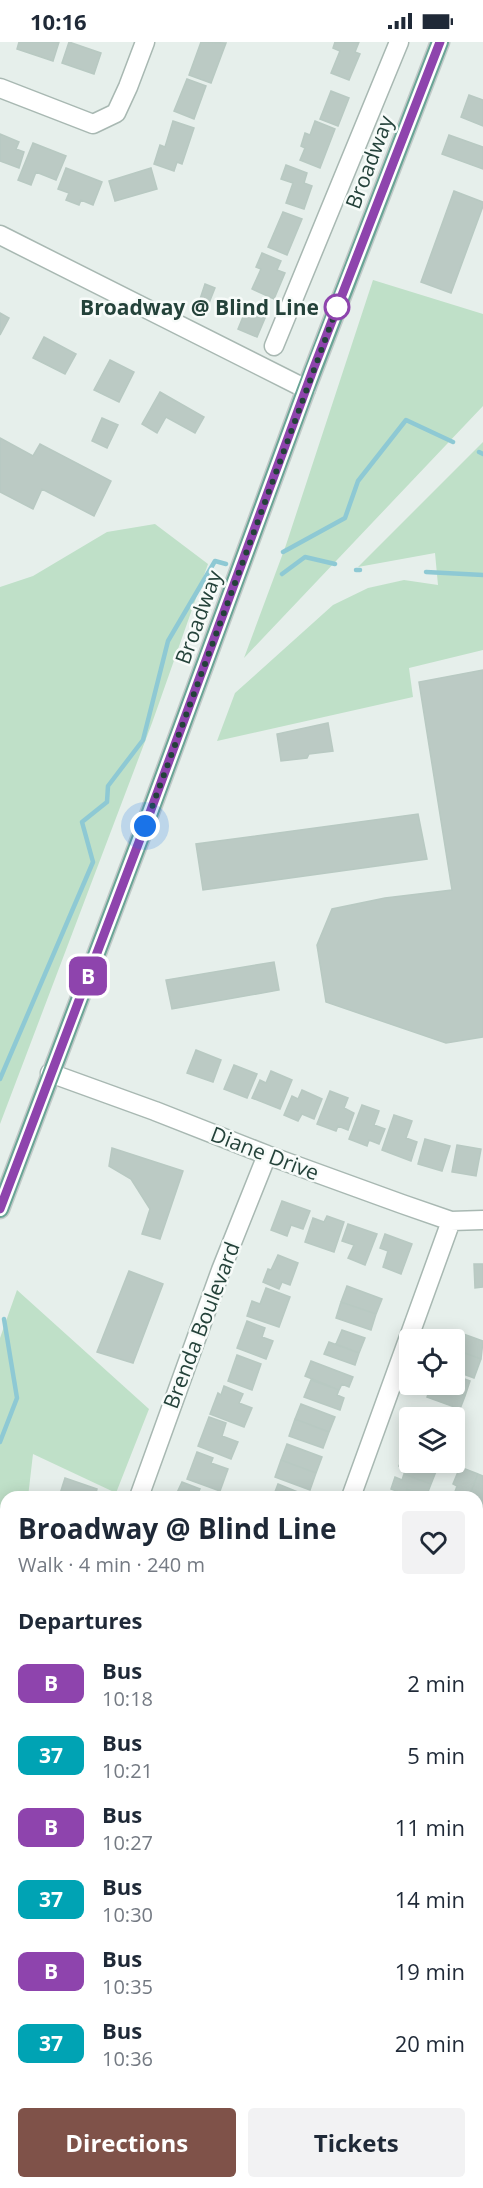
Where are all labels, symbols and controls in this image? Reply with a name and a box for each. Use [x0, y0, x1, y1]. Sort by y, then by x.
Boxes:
text: 10:16 [30, 6, 87, 36]
street label: Broadway [338, 111, 400, 213]
place label: Broadway @ Blind Line [80, 293, 319, 321]
marker: Broadway @ Blind Line [324, 294, 350, 320]
street label: Broadway [168, 566, 228, 668]
your location [130, 811, 160, 841]
line badge: B [68, 956, 107, 996]
text: B [81, 962, 95, 990]
street label: Diane Drive [207, 1120, 323, 1186]
street label: Brenda Boulevard [156, 1238, 246, 1412]
map controls [399, 1329, 465, 1473]
button: locate [399, 1329, 465, 1395]
button: layers [399, 1407, 465, 1473]
text: Broadway @ Blind Line [18, 1509, 337, 1547]
button: heart [402, 1511, 465, 1574]
text: Walk · 4 min · 240 m [18, 1551, 205, 1578]
text: Departures [18, 1605, 142, 1635]
text: Bus [102, 1655, 142, 1685]
text: 2 min [407, 1668, 465, 1698]
text: B [44, 1669, 58, 1697]
text: 10:18 [102, 1685, 153, 1712]
text: Bus [102, 1727, 142, 1757]
text: 5 min [407, 1740, 465, 1770]
text: 37 [39, 1741, 63, 1769]
text: 10:21 [102, 1757, 153, 1784]
text: Bus [102, 1799, 142, 1829]
text: 11 min [395, 1812, 465, 1842]
text: B [44, 1813, 58, 1841]
text: 10:27 [102, 1829, 153, 1856]
text: Bus [102, 1871, 142, 1901]
text: 14 min [395, 1884, 465, 1914]
text: 37 [39, 1885, 63, 1913]
text: 10:30 [102, 1901, 153, 1928]
text: Bus [102, 1943, 142, 1973]
text: 19 min [395, 1956, 465, 1986]
text: B [44, 1957, 58, 1985]
text: 10:35 [102, 1973, 153, 2000]
text: Bus [102, 2015, 142, 2045]
text: 20 min [395, 2028, 465, 2058]
text: 37 [39, 2029, 63, 2057]
text: 10:36 [102, 2045, 153, 2072]
button: Directions [18, 2108, 236, 2177]
button: Tickets [248, 2108, 465, 2177]

